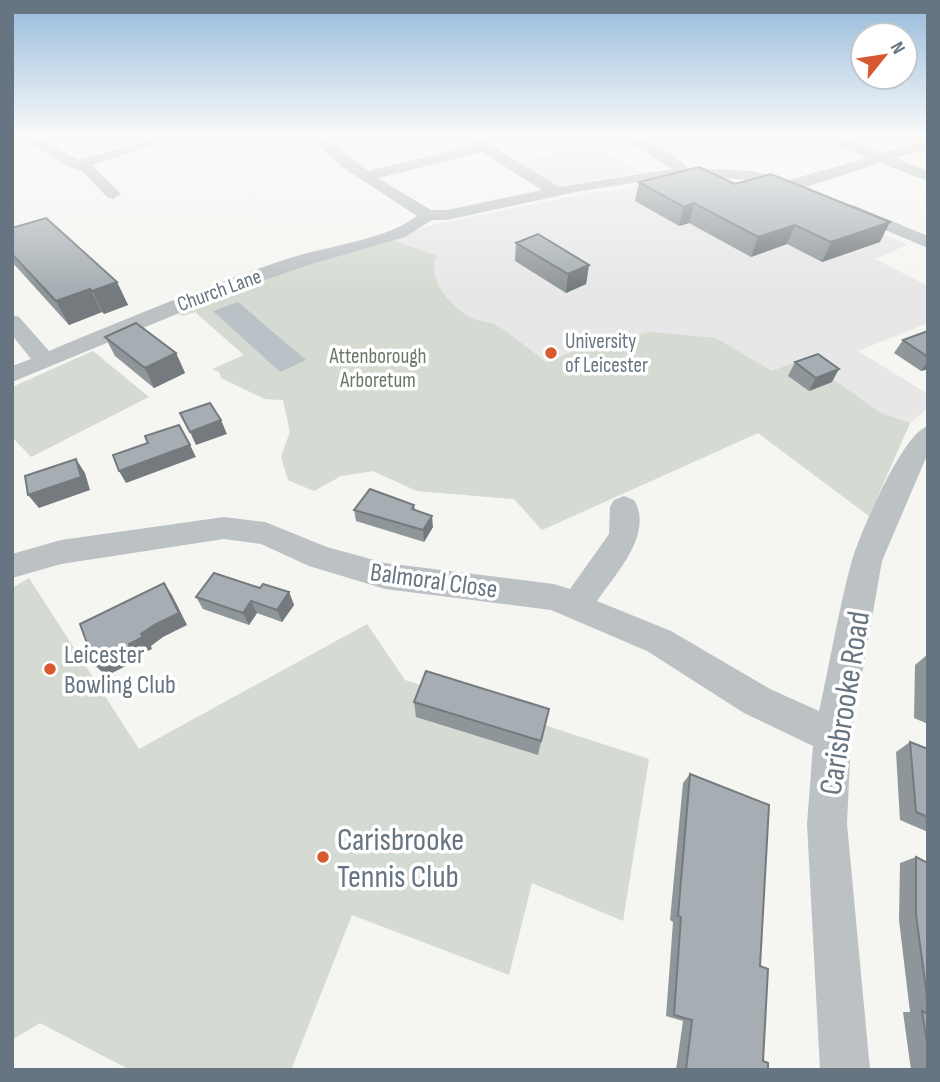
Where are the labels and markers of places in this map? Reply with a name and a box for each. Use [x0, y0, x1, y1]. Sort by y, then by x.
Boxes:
place label: University of Leicester [565, 329, 648, 378]
marker: University of Leicester [543, 345, 559, 361]
place label: Leicester Bowling Club [64, 640, 176, 701]
marker: Leicester Bowling Club [42, 661, 58, 677]
place label: Carisbrooke Tennis Club [337, 821, 464, 897]
marker: Carisbrooke Tennis Club [315, 849, 331, 865]

